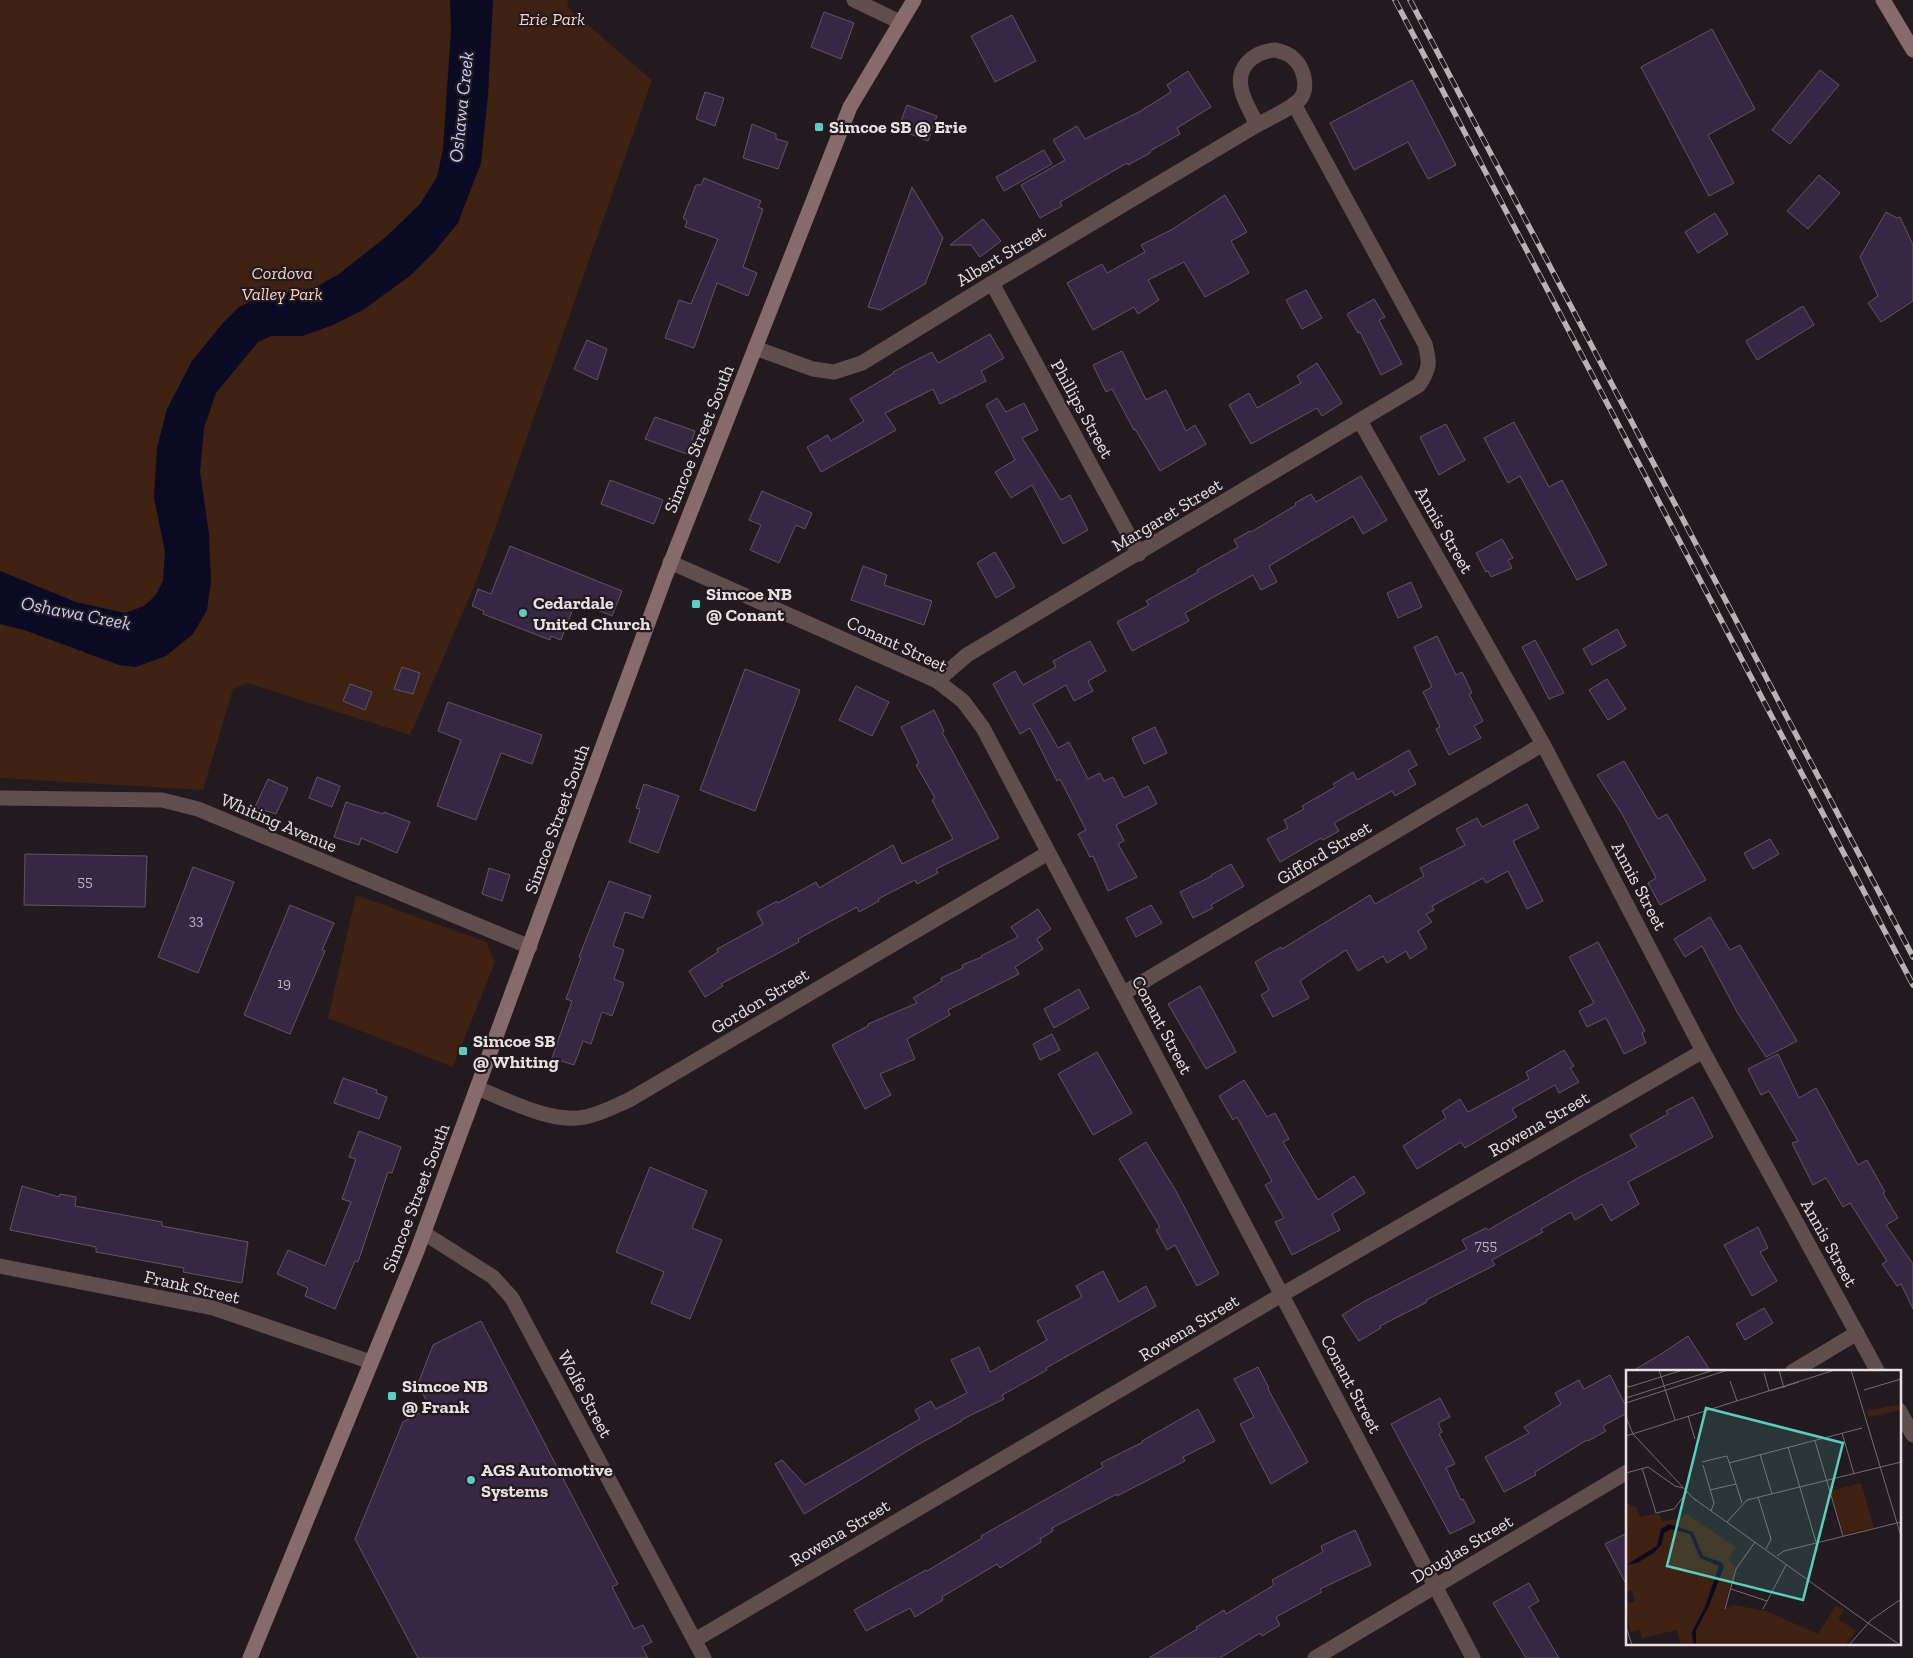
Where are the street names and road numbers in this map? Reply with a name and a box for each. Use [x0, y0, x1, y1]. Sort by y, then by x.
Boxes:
street label: Albert Street [952, 221, 1050, 291]
street label: Phillips Street [1046, 356, 1118, 462]
street label: Simcoe Street South [659, 362, 739, 516]
street label: Margaret Street [1108, 473, 1226, 557]
street label: Annis Street [1410, 483, 1478, 578]
street label: Conant Street [843, 611, 951, 677]
street label: Simcoe Street South [520, 741, 594, 897]
street label: Whiting Avenue [217, 789, 341, 857]
street label: Gifford Street [1273, 816, 1376, 890]
street label: Annis Street [1607, 838, 1672, 934]
street label: Gordon Street [707, 963, 813, 1039]
street label: Conant Street [1127, 972, 1197, 1078]
street label: Rowena Street [1485, 1086, 1593, 1162]
street label: Simcoe Street South [378, 1121, 454, 1275]
street label: Annis Street [1796, 1195, 1862, 1291]
street label: Frank Street [142, 1265, 242, 1309]
street label: Rowena Street [1135, 1289, 1243, 1366]
street label: Conant Street [1316, 1331, 1386, 1437]
street label: Wolfe Street [553, 1347, 617, 1442]
street label: Rowena Street [786, 1494, 894, 1571]
street label: Douglas Street [1407, 1510, 1517, 1588]

